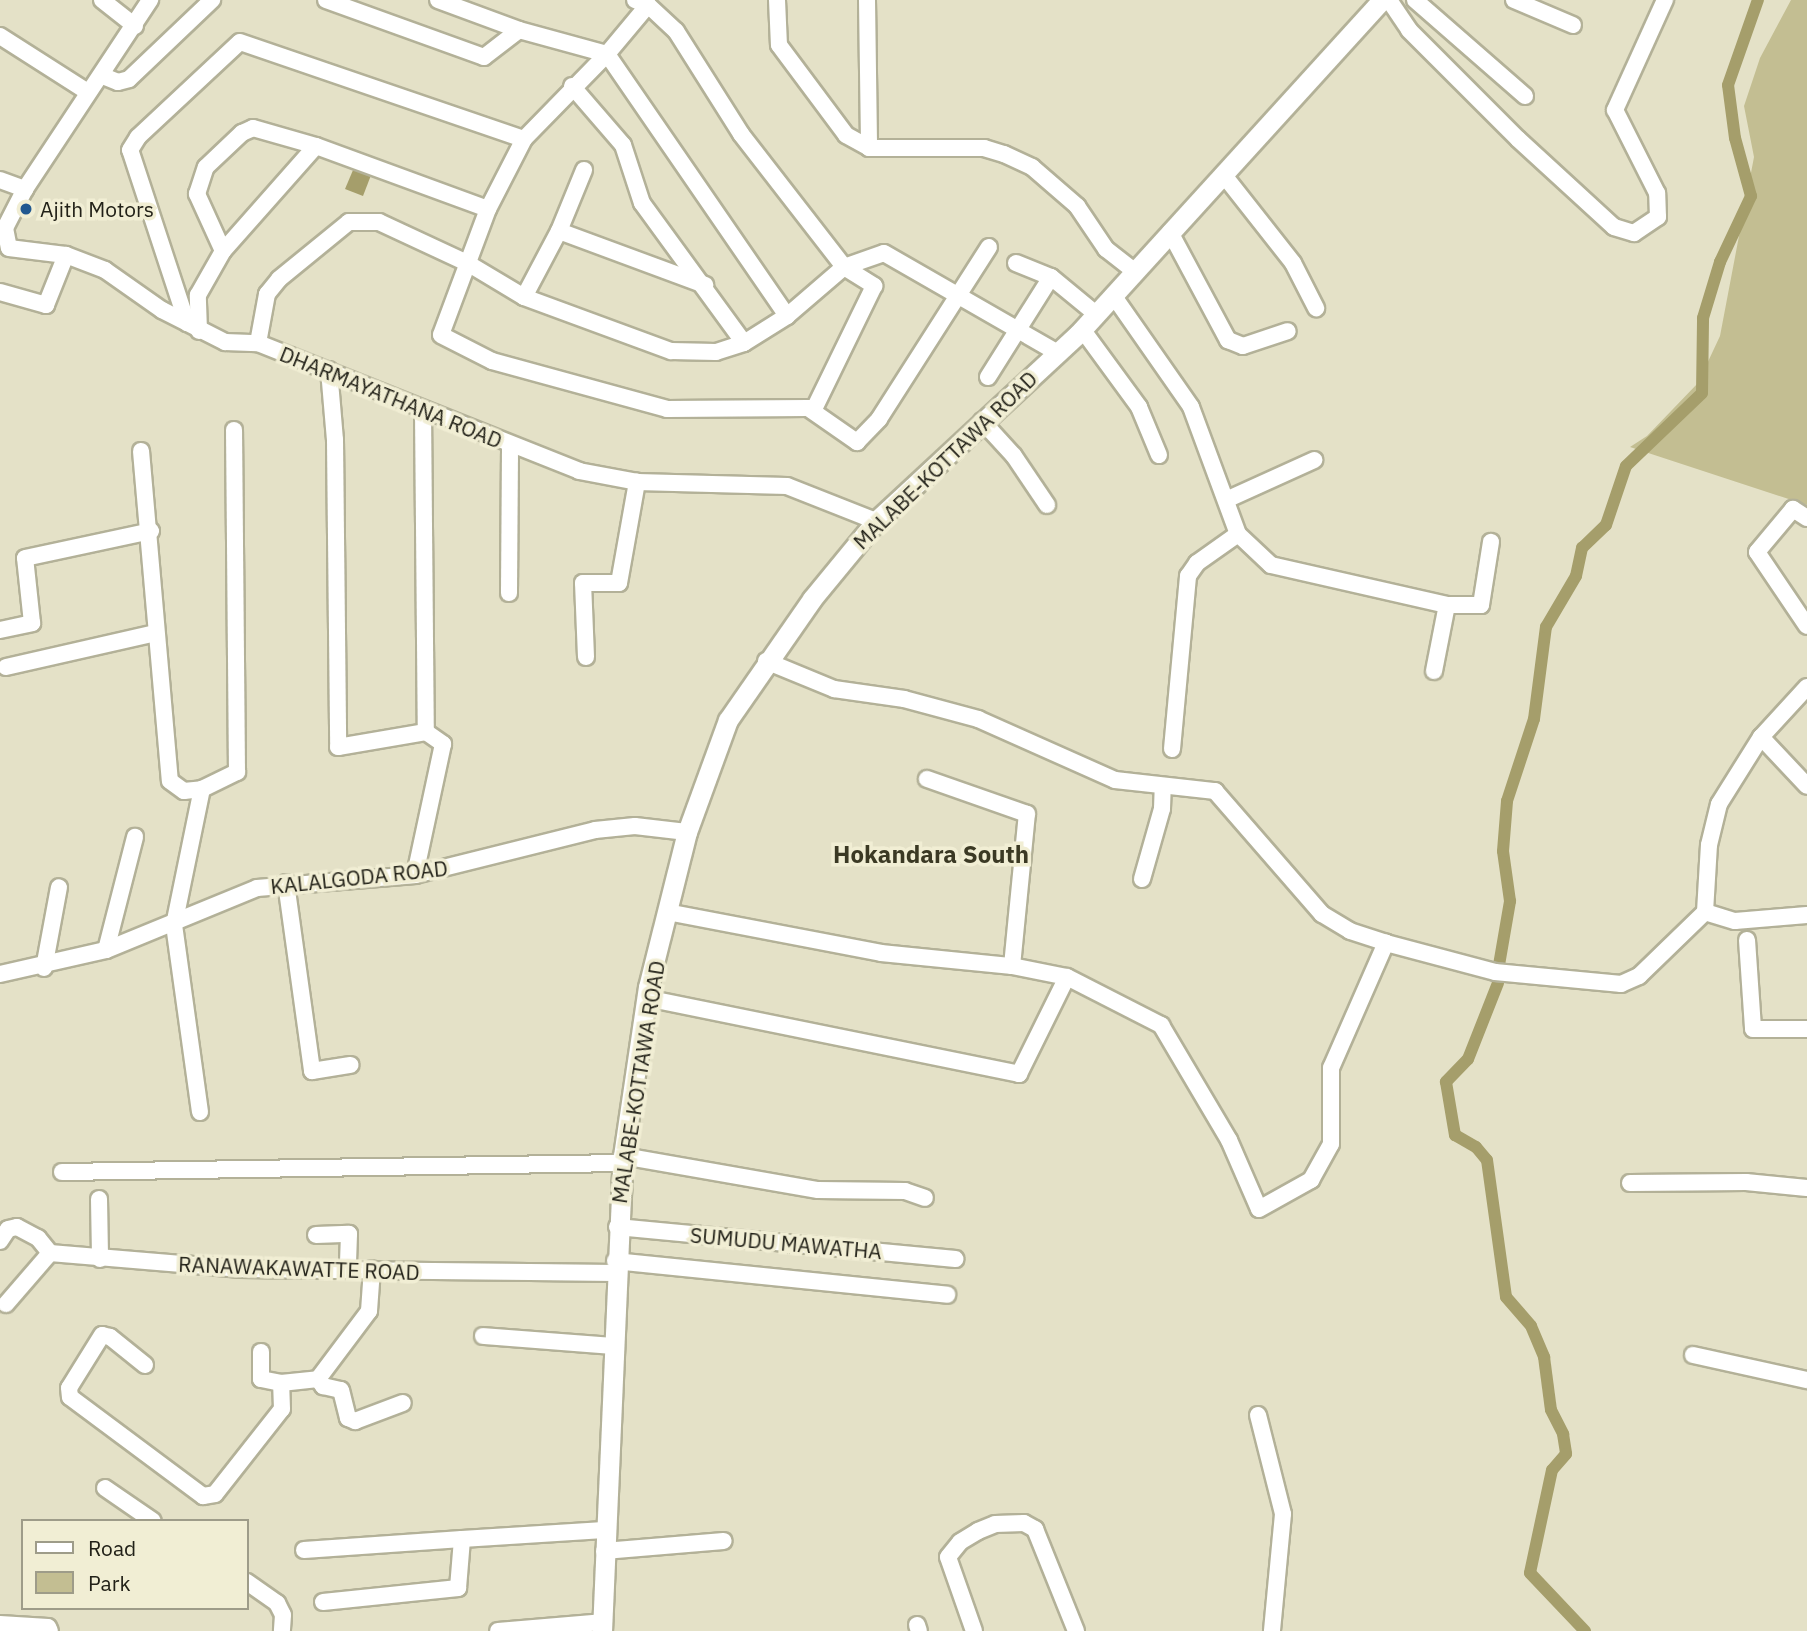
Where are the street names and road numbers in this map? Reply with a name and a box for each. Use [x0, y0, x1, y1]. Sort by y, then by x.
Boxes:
street label: DHARMAYATHANA ROAD [276, 341, 506, 453]
street label: MALABE-KOTTAWA ROAD [848, 366, 1042, 554]
street label: KALALGODA ROAD [269, 855, 449, 899]
street label: MALABE-KOTTAWA ROAD [606, 959, 670, 1205]
street label: SUMUDU MAWATHA [689, 1222, 883, 1264]
street label: RANAWAKAWATTE ROAD [178, 1251, 420, 1285]

